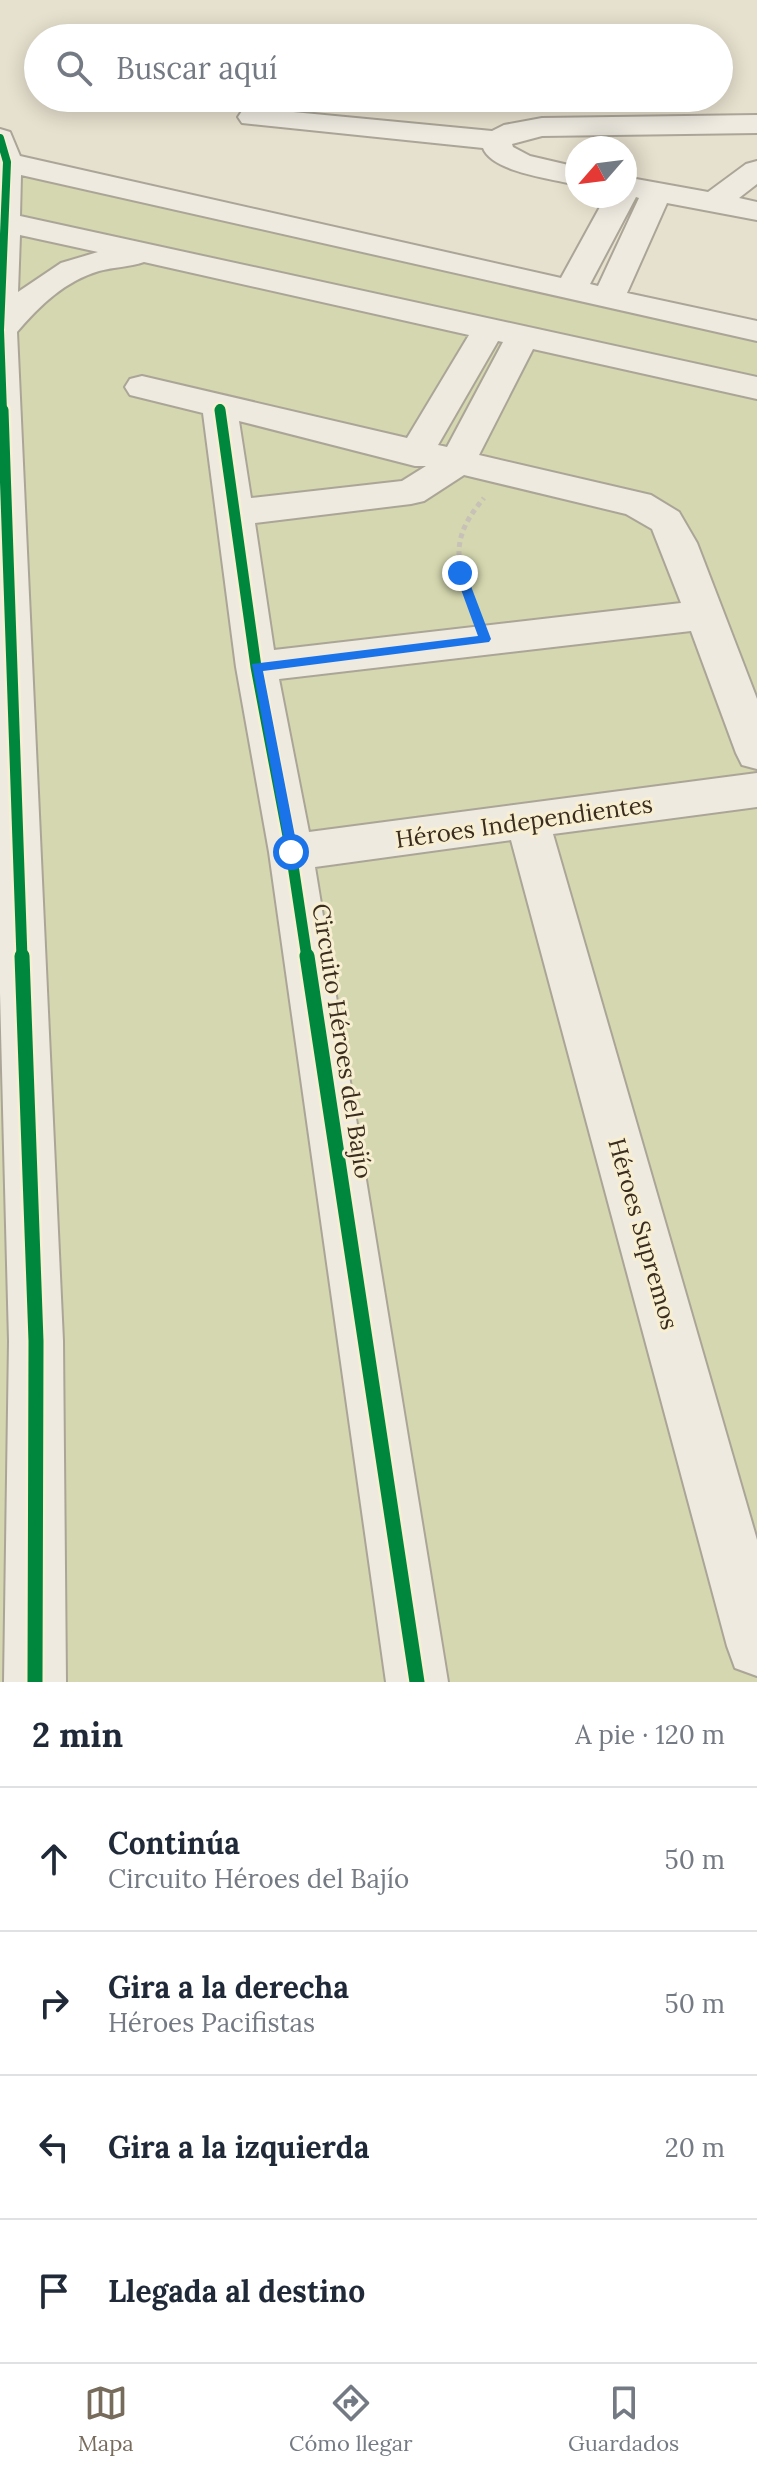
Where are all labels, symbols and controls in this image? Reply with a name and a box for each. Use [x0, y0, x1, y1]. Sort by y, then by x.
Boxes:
search box [24, 24, 733, 112]
icon: search [52, 46, 96, 90]
text: Buscar aquí [116, 49, 277, 87]
north arrow [565, 136, 637, 208]
route end [442, 555, 478, 591]
street label: Héroes Independientes [393, 788, 655, 855]
route start [273, 834, 309, 870]
street label: Circuito Héroes del Bajío [305, 901, 380, 1181]
street label: Héroes Supremos [601, 1134, 686, 1333]
text: 2 min [32, 1713, 123, 1756]
text: A pie · 120 m [575, 1718, 725, 1751]
text: Continúa [108, 1824, 240, 1862]
icon: ahead [32, 1837, 76, 1881]
text: 50 m [665, 1843, 725, 1876]
text: Circuito Héroes del Bajío [108, 1862, 409, 1895]
text: Gira a la derecha [108, 1968, 349, 2006]
icon: right [32, 1981, 76, 2025]
text: 50 m [665, 1987, 725, 2020]
text: Héroes Pacifistas [108, 2006, 315, 2039]
icon: left [32, 2125, 76, 2169]
text: Gira a la izquierda [108, 2128, 369, 2166]
text: 20 m [665, 2131, 725, 2164]
icon: arrive [32, 2269, 76, 2313]
text: Llegada al destino [108, 2272, 365, 2310]
tab: Mapa [78, 2381, 134, 2457]
tab: Cómo llegar [289, 2381, 413, 2457]
tab: Guardados [568, 2381, 679, 2457]

